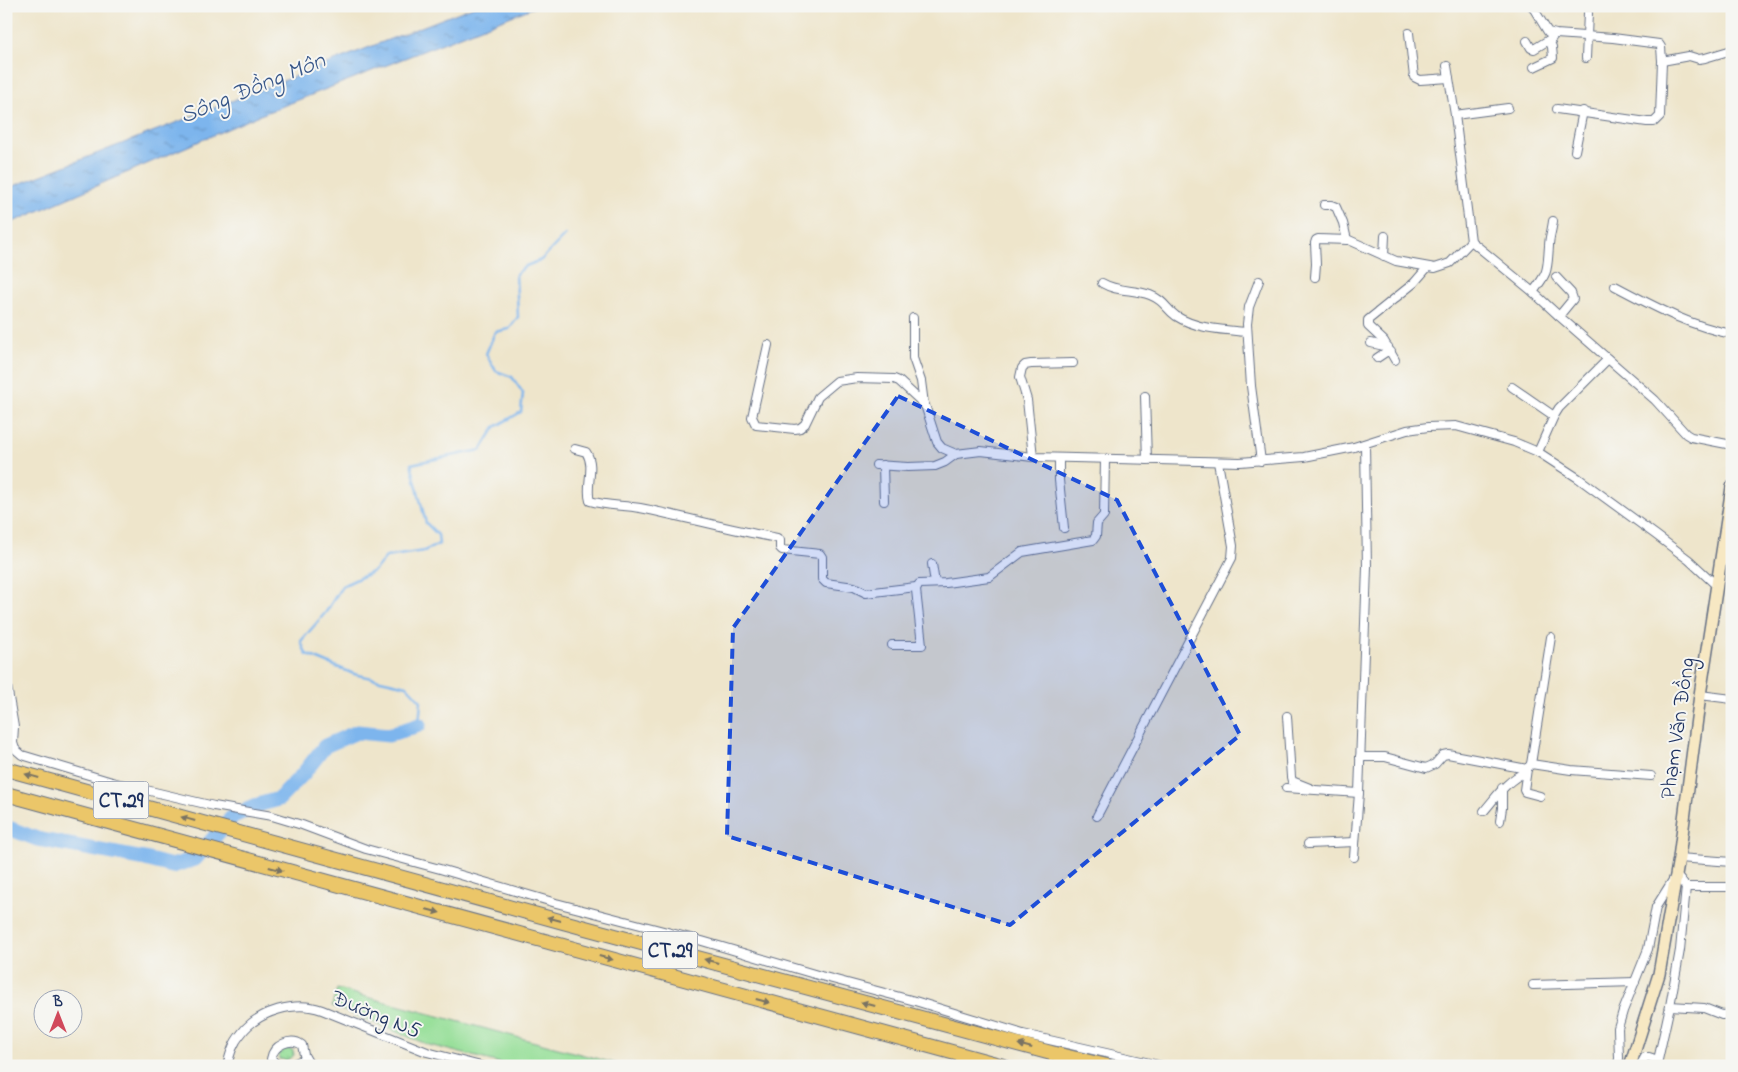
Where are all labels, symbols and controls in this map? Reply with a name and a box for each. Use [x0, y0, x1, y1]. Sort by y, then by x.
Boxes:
water label: Sông Đồng Môn [175, 44, 332, 134]
street label: Phạm Văn Đồng [1653, 656, 1706, 801]
one-way arrow [24, 771, 39, 779]
road number: CT.29 [94, 782, 148, 818]
one-way arrow [181, 815, 196, 823]
one-way arrow [268, 865, 283, 873]
one-way arrow [425, 907, 440, 915]
one-way arrow [547, 915, 562, 923]
road number: CT.29 [642, 932, 698, 968]
one-way arrow [599, 954, 614, 962]
one-way arrow [704, 957, 719, 965]
street label: Đường N5 [325, 983, 425, 1049]
north arrow [32, 990, 82, 1040]
text: B [52, 992, 63, 1013]
one-way arrow [756, 997, 771, 1005]
one-way arrow [861, 999, 876, 1007]
one-way arrow [1018, 1041, 1033, 1049]

